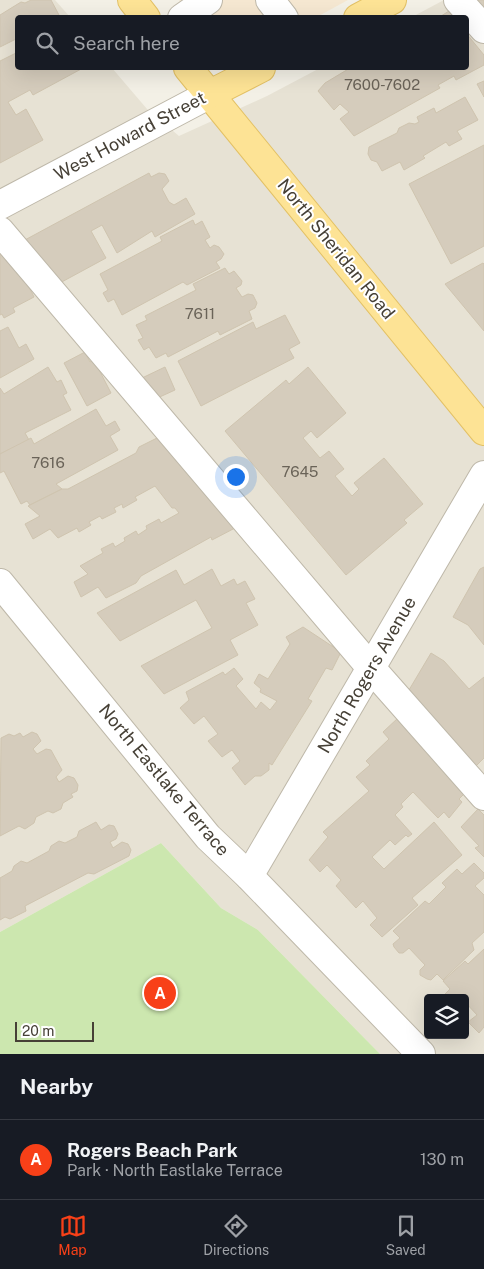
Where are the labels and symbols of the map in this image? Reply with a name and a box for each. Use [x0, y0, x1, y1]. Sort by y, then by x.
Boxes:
house number: 7600-7602 [344, 76, 420, 93]
street label: West Howard Street [50, 87, 209, 184]
street label: North Sheridan Road [273, 174, 399, 323]
house number: 7611 [185, 305, 215, 322]
house number: 7616 [31, 454, 65, 471]
house number: 7645 [282, 463, 318, 480]
your location [223, 464, 249, 490]
street label: North Rogers Avenue [313, 593, 420, 757]
street label: North Eastlake Terrace [95, 700, 234, 860]
pin: A [144, 974, 176, 1012]
scale bar [15, 1019, 94, 1042]

